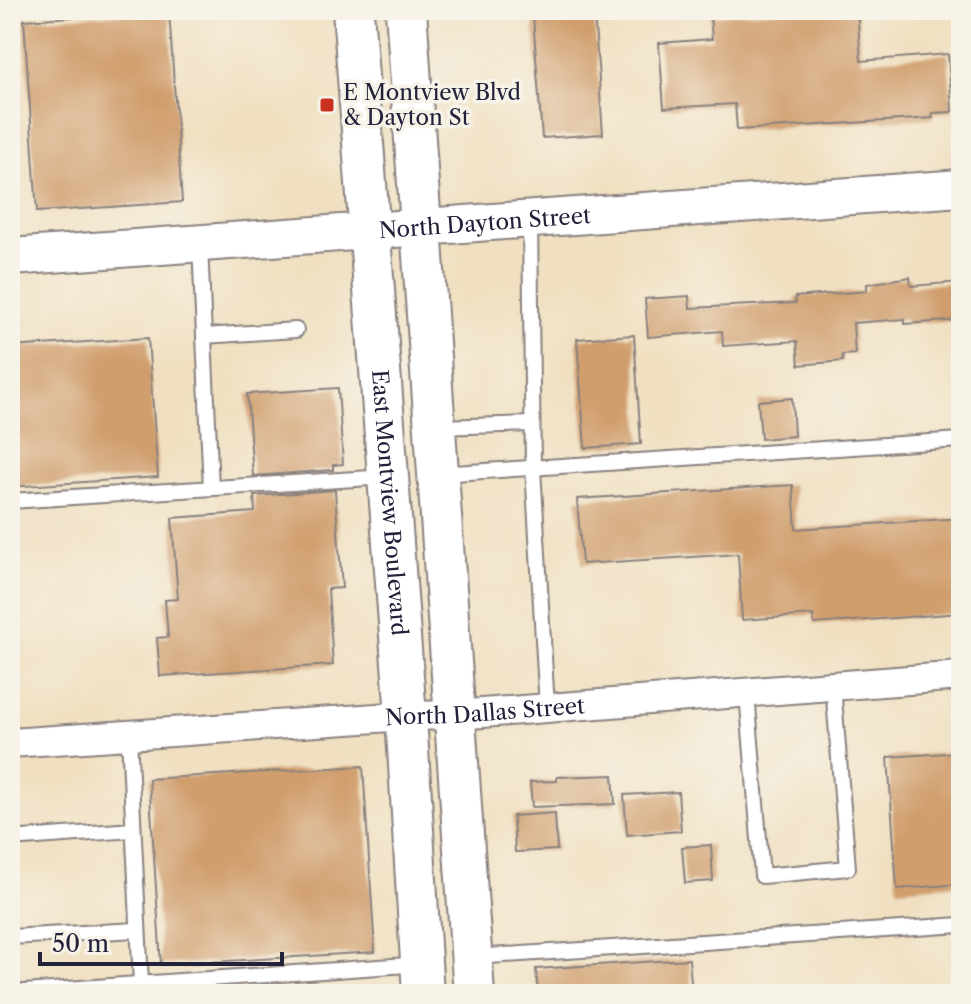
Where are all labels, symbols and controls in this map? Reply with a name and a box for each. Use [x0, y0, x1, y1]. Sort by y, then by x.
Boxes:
place label: E Montview Blvd & Dayton St [343, 79, 521, 131]
marker: E Montview Blvd & Dayton St [318, 96, 336, 114]
street label: North Dayton Street [378, 202, 592, 244]
street label: East Montview Boulevard [366, 369, 413, 637]
street label: North Dallas Street [384, 692, 586, 731]
scale bar [40, 916, 282, 966]
text: 50 m [52, 929, 109, 958]

